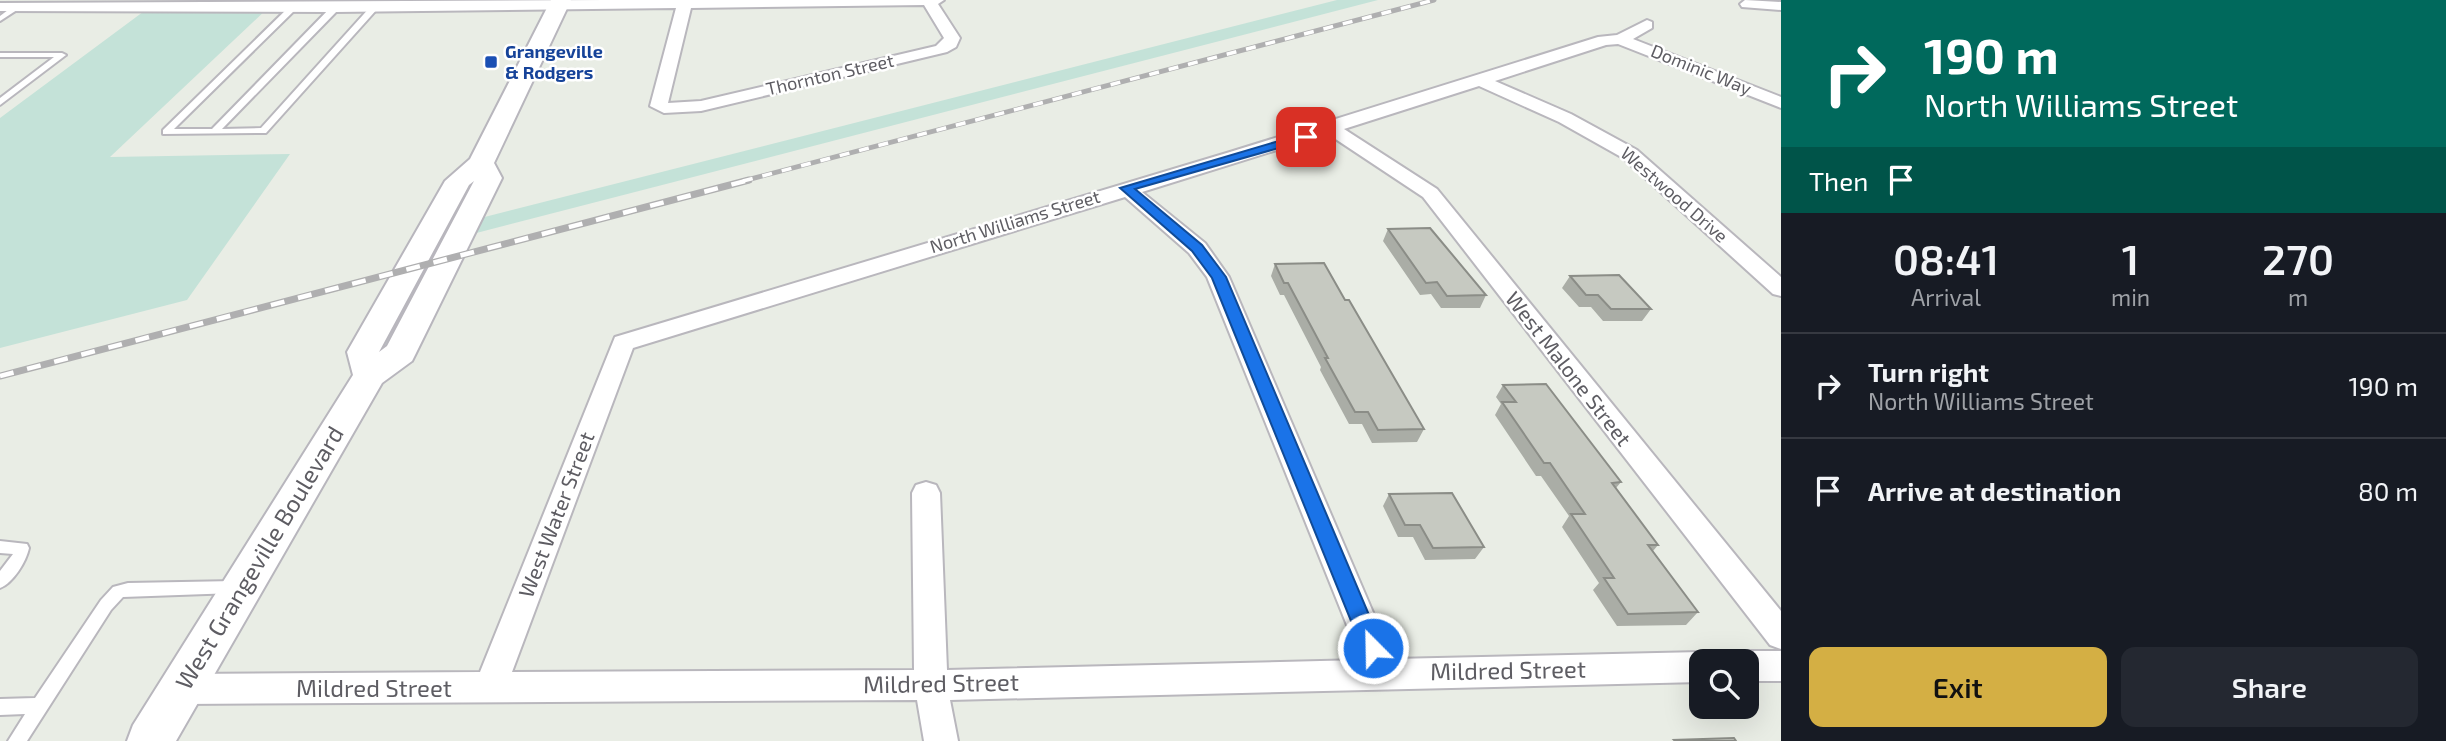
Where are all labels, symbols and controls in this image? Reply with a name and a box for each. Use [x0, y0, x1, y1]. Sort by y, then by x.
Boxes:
text: 190 m [1924, 25, 2059, 84]
icon: right [1809, 28, 1900, 119]
street label: Dominic Way [1648, 39, 1755, 99]
place label: Grangeville & Rodgers [505, 40, 603, 83]
street label: Thornton Street [764, 49, 896, 99]
marker: Grangeville & Rodgers [483, 54, 499, 70]
text: North Williams Street [1924, 85, 2238, 123]
pin [1276, 107, 1336, 167]
icon: arrive [1287, 118, 1325, 156]
street label: Westwood Drive [1617, 142, 1733, 247]
icon: arrive [1882, 161, 1920, 199]
text: Then [1809, 165, 1868, 196]
street label: North Williams Street [927, 185, 1103, 257]
text: 08:41 [1893, 233, 1999, 283]
text: 1 [2122, 233, 2139, 283]
text: 270 [2262, 233, 2334, 283]
text: Arrival [1911, 283, 1981, 311]
text: min [2111, 283, 2150, 311]
text: m [2288, 283, 2308, 311]
street label: West Malone Street [1501, 286, 1637, 450]
text: Turn right [1868, 356, 1989, 387]
icon: right [1809, 367, 1847, 405]
text: 190 m [2349, 370, 2418, 401]
text: North Williams Street [1868, 387, 2094, 415]
street label: West Grangeville Boulevard [169, 420, 349, 694]
street label: West Water Street [513, 428, 599, 601]
icon: arrive [1809, 472, 1847, 510]
text: Arrive at destination [1868, 475, 2121, 506]
text: 80 m [2358, 475, 2418, 506]
position arrow [1336, 611, 1410, 685]
button: Exit [1809, 647, 2107, 727]
button: Share [2121, 647, 2418, 727]
map controls [1689, 649, 1759, 719]
button: search [1689, 649, 1759, 719]
street label: Mildred Street [1430, 654, 1586, 685]
street label: Mildred Street [863, 667, 1019, 698]
street label: Mildred Street [296, 673, 452, 702]

